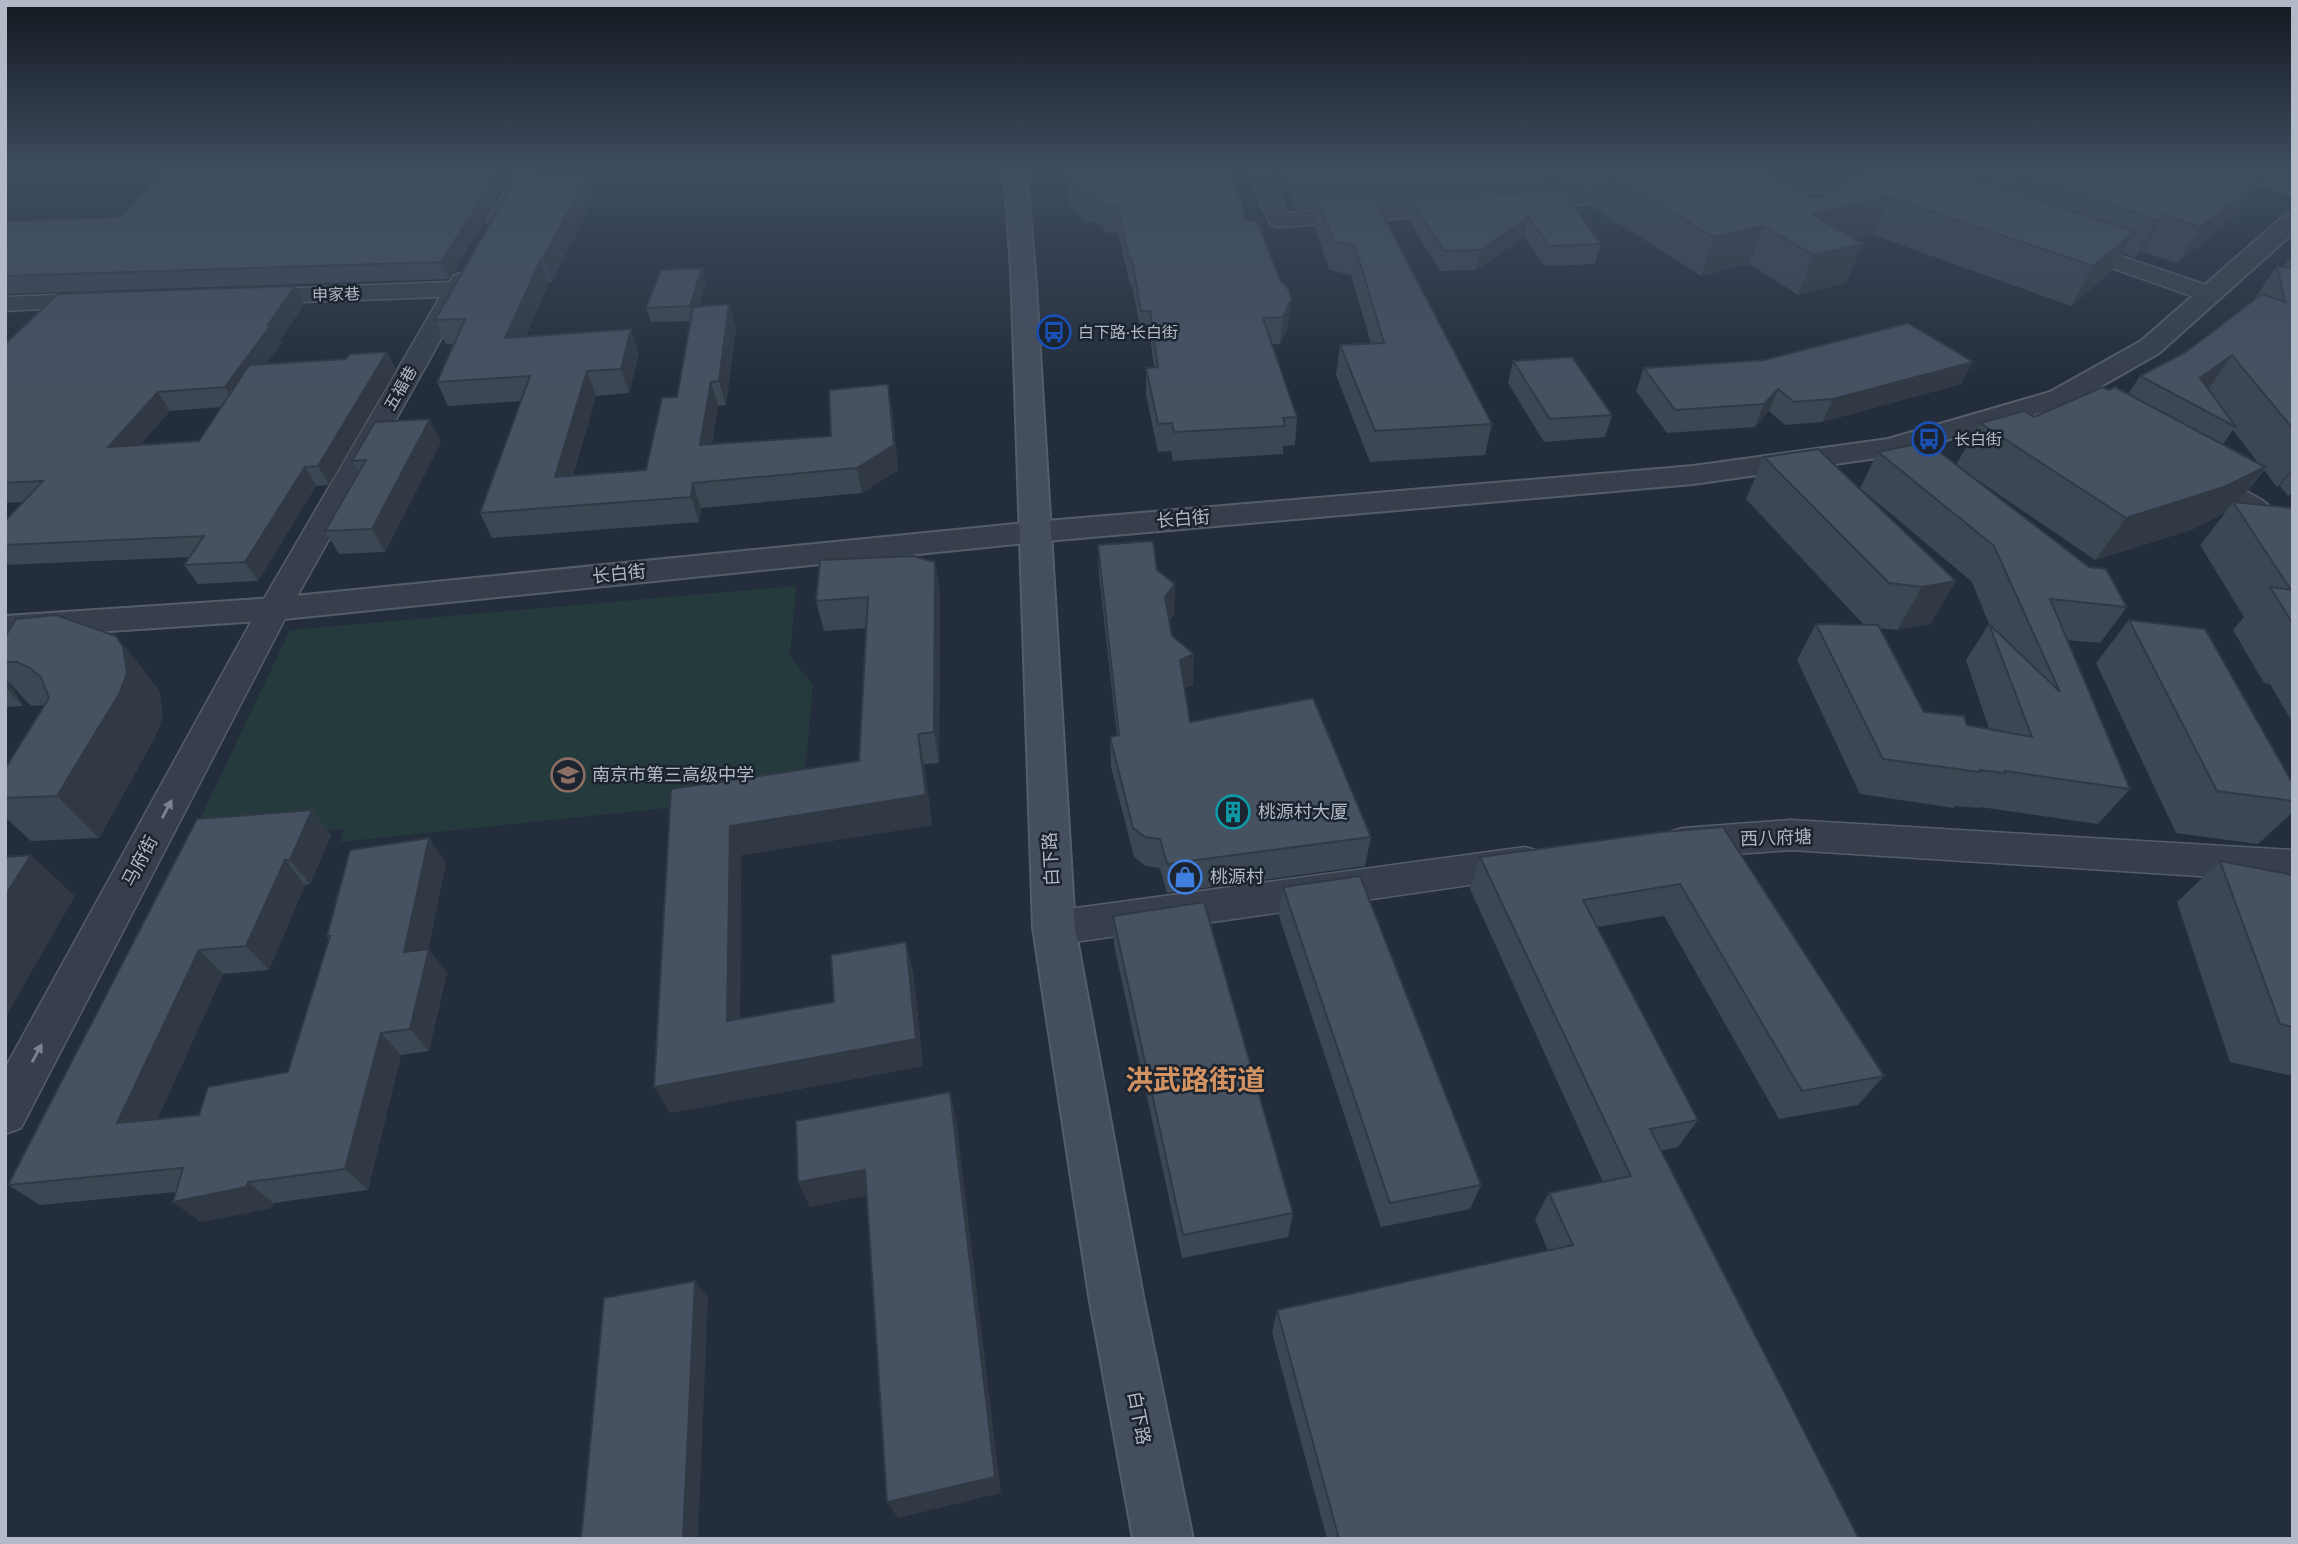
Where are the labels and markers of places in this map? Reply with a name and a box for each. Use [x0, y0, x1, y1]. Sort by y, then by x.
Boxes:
bus stop icon: 白下路·长白街 [1035, 313, 1073, 351]
place label: 白下路·长白街 [1078, 323, 1178, 341]
bus stop icon: 长白街 [1910, 420, 1948, 458]
place label: 长白街 [1954, 430, 2002, 448]
school or university icon: 南京市第三高级中学 [549, 756, 587, 794]
place label: 南京市第三高级中学 [592, 764, 754, 784]
building icon: 桃源村大厦 [1214, 793, 1252, 831]
place label: 桃源村大厦 [1258, 801, 1348, 821]
shop icon: 桃源村 [1166, 858, 1204, 896]
place label: 桃源村 [1210, 866, 1264, 886]

